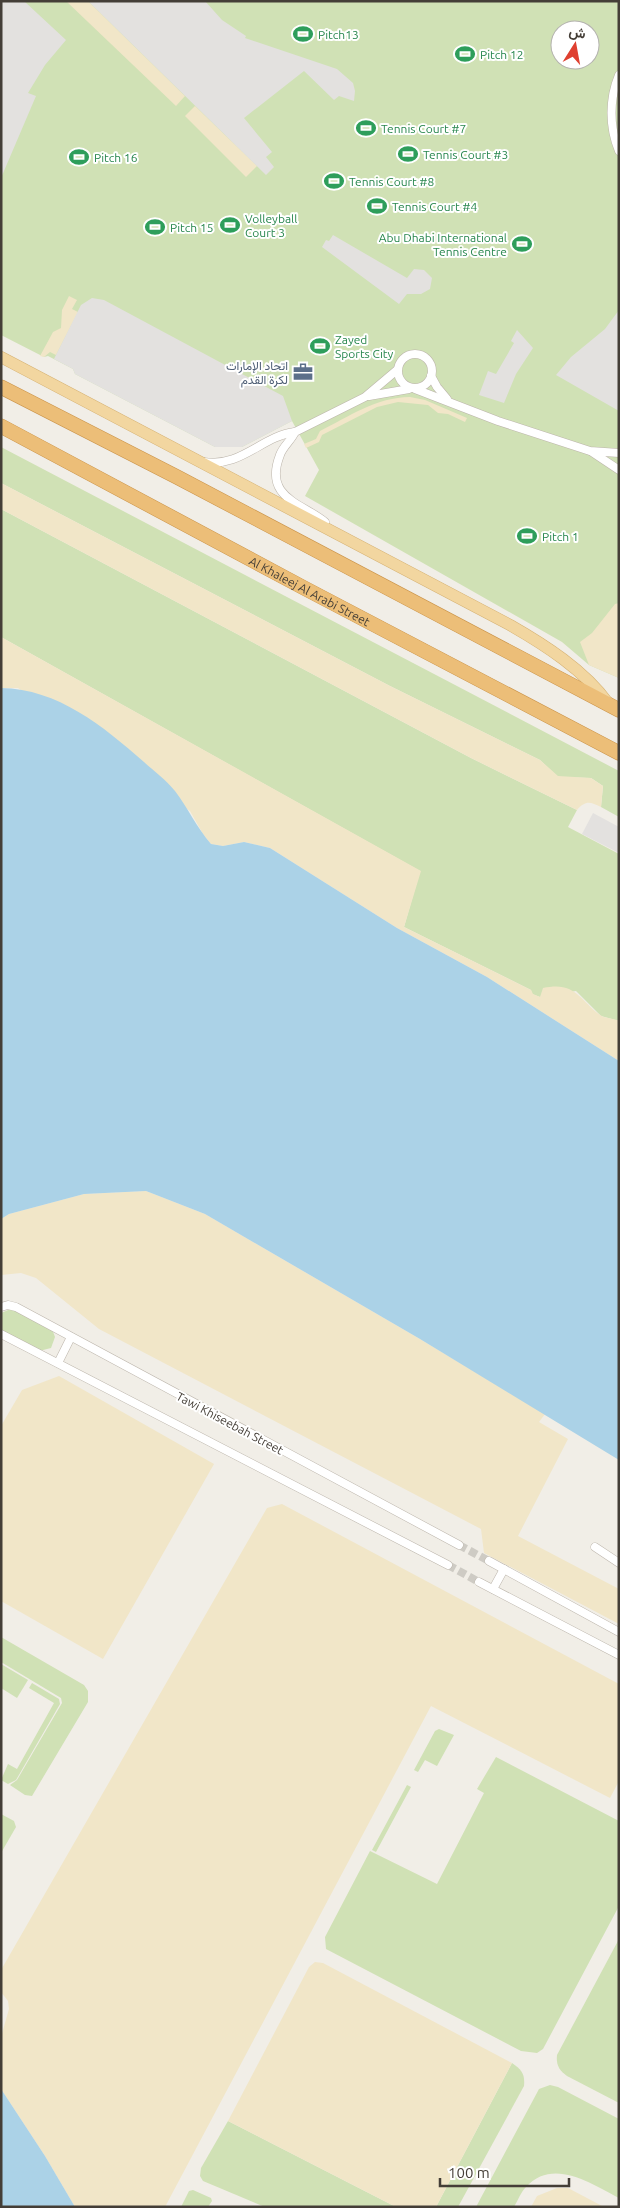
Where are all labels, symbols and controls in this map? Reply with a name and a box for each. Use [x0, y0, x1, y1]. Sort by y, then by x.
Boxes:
north arrow [550, 20, 600, 70]
sports icon: Pitch13 [292, 23, 314, 45]
text: ش [568, 23, 587, 43]
place label: Pitch13 [318, 28, 359, 41]
sports icon: Pitch 12 [454, 43, 476, 65]
place label: Pitch 12 [480, 48, 524, 61]
sports icon: Tennis Court #7 [355, 117, 377, 139]
place label: Tennis Court #7 [381, 122, 466, 135]
sports icon: Tennis Court #3 [397, 143, 419, 165]
sports icon: Pitch 16 [68, 146, 90, 168]
place label: Tennis Court #3 [423, 148, 508, 161]
place label: Pitch 16 [94, 151, 138, 164]
sports icon: Tennis Court #8 [323, 170, 345, 192]
place label: Tennis Court #8 [349, 175, 434, 188]
sports icon: Tennis Court #4 [366, 195, 388, 217]
place label: Tennis Court #4 [392, 200, 477, 213]
place label: Volleyball Court 3 [245, 212, 297, 239]
sports icon: Volleyball Court 3 [219, 214, 241, 236]
sports icon: Pitch 15 [144, 216, 166, 238]
place label: Pitch 15 [170, 221, 214, 234]
place label: Abu Dhabi International Tennis Centre [379, 231, 507, 258]
sports icon: Abu Dhabi International Tennis Centre [511, 233, 533, 255]
place label: Zayed Sports City [335, 333, 394, 360]
sports icon: Zayed Sports City [309, 335, 331, 357]
place label: اتحاد الإمارات لكرة القدم [226, 359, 288, 388]
office icon: اتحاد الإمارات لكرة القدم [292, 361, 314, 383]
sports icon: Pitch 1 [516, 525, 538, 547]
place label: Pitch 1 [542, 530, 579, 543]
street label: Al Khaleej Al Arabi Street [247, 554, 373, 628]
street label: Tawi Khiseebah Street [174, 1389, 286, 1457]
scale bar [440, 2156, 569, 2188]
text: 100 m [448, 2164, 490, 2181]

